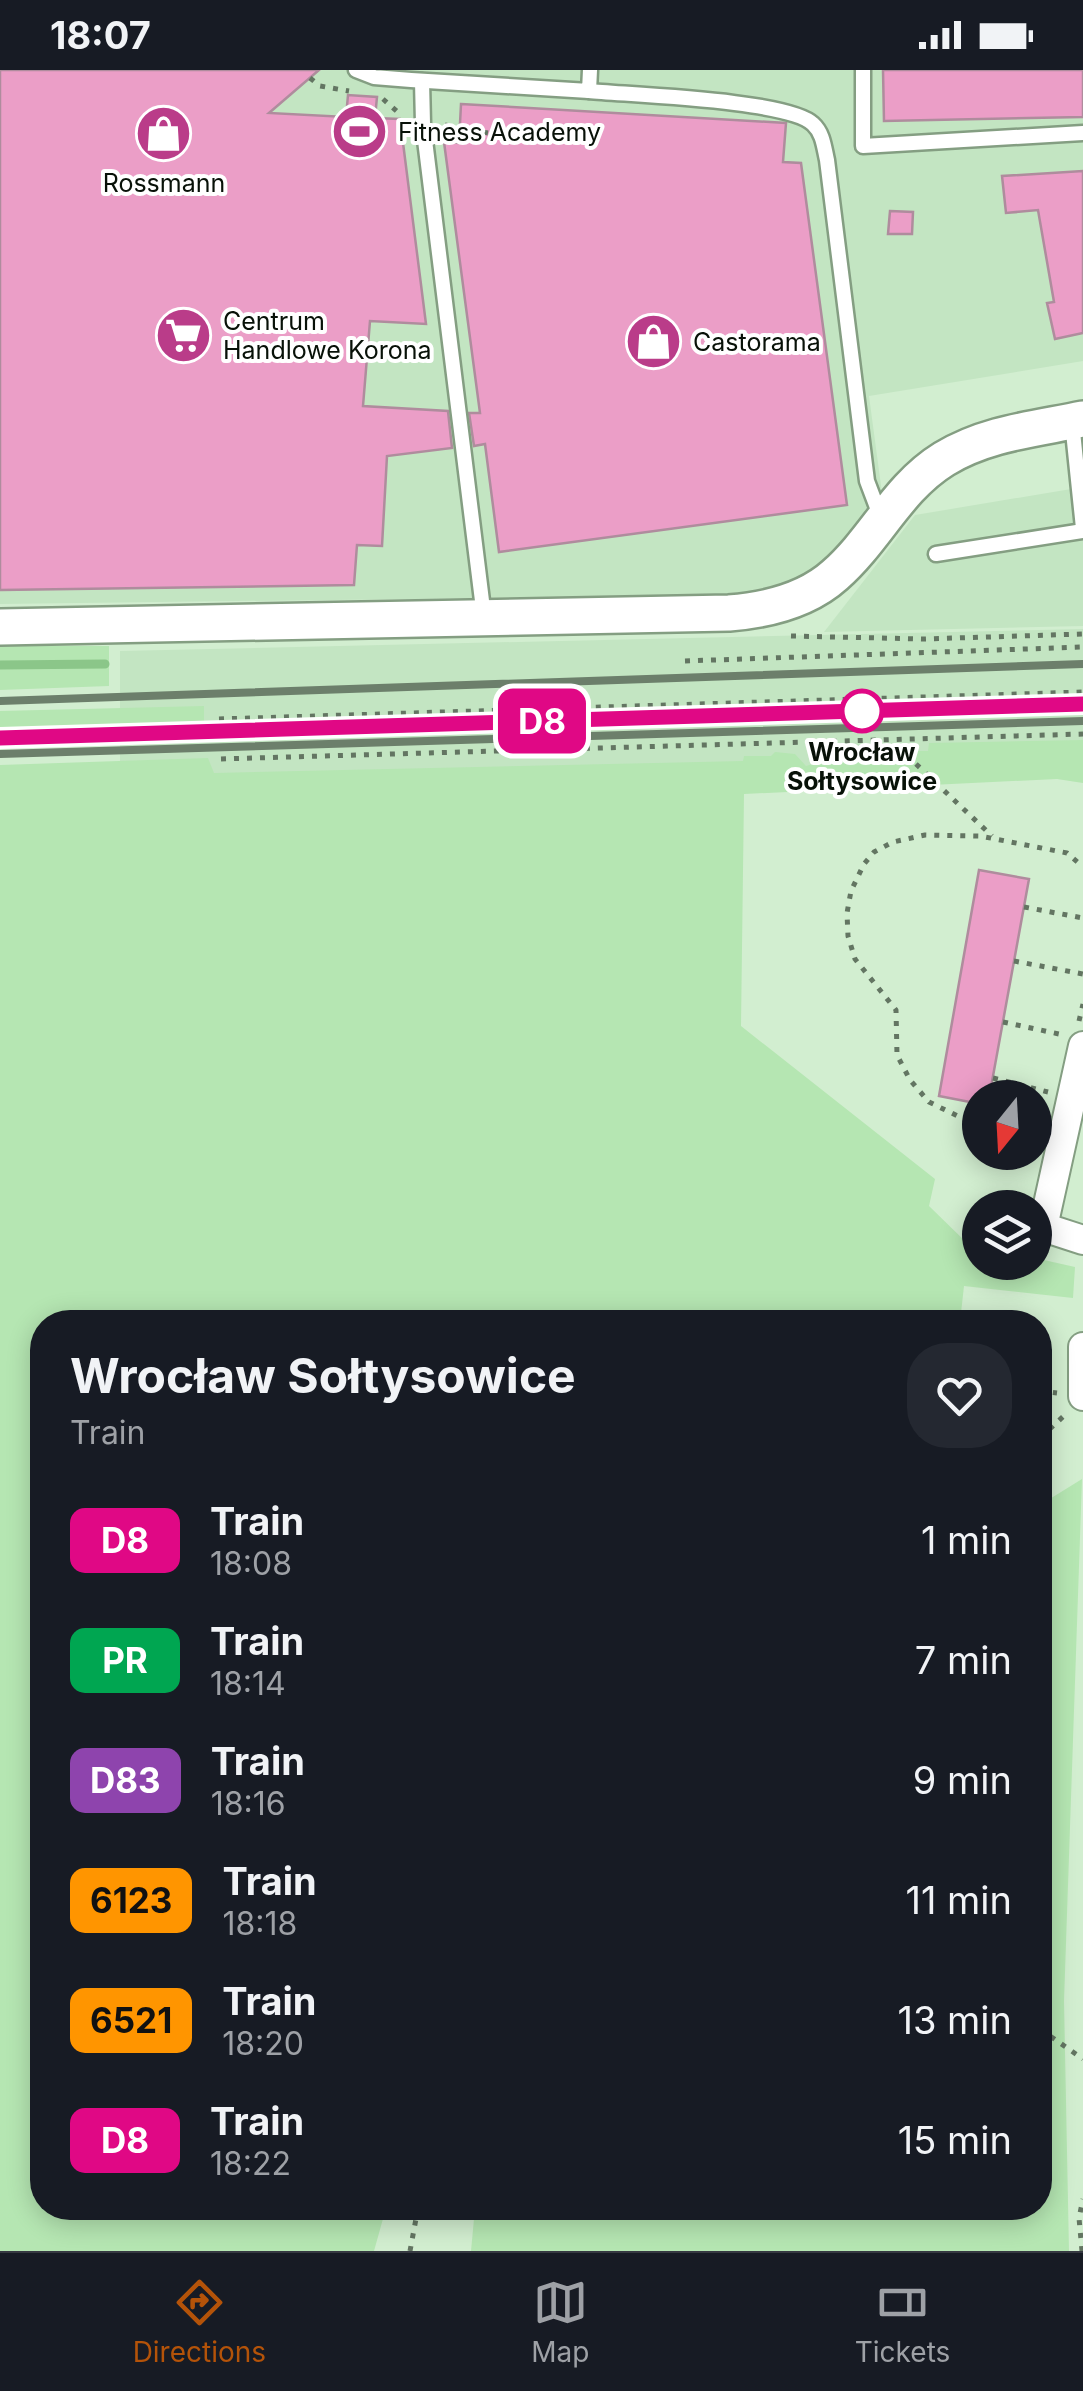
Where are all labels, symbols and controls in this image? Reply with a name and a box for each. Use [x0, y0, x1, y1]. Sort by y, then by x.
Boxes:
text: 18:07 [50, 12, 151, 58]
sports icon: Fitness Academy [329, 102, 389, 162]
shop icon: Rossmann [134, 104, 194, 164]
place label: Fitness Academy [398, 117, 601, 147]
place label: Rossmann [103, 168, 225, 198]
supermarket icon: Centrum Handlowe Korona [154, 305, 214, 365]
place label: Centrum Handlowe Korona [223, 306, 432, 365]
shop icon: Castorama [624, 312, 684, 372]
place label: Castorama [693, 327, 821, 357]
line badge: D8 [497, 688, 587, 754]
marker: Wrocław Sołtysowice [841, 690, 883, 732]
text: D8 [518, 700, 566, 742]
place label: Wrocław Sołtysowice [787, 737, 937, 796]
north arrow [962, 1080, 1052, 1170]
map controls [962, 1080, 1052, 1280]
button: layers [962, 1190, 1052, 1280]
button: heart [907, 1343, 1012, 1448]
text: Wrocław Sołtysowice [70, 1346, 576, 1405]
text: Train [70, 1413, 146, 1452]
text: Train [210, 1498, 304, 1544]
text: 1 min [921, 1517, 1012, 1563]
text: D8 [101, 1519, 149, 1561]
text: 18:08 [210, 1544, 292, 1583]
text: Train [210, 1618, 304, 1664]
text: 7 min [915, 1637, 1012, 1683]
text: PR [102, 1639, 148, 1681]
text: 18:14 [210, 1664, 286, 1703]
text: Train [211, 1738, 305, 1784]
text: 9 min [913, 1757, 1012, 1803]
text: D83 [90, 1759, 161, 1801]
text: 18:16 [211, 1784, 286, 1823]
text: Train [222, 1858, 317, 1904]
text: 11 min [905, 1877, 1012, 1923]
text: 6123 [90, 1879, 172, 1921]
text: 18:18 [222, 1904, 297, 1943]
text: Train [222, 1978, 316, 2024]
text: 13 min [897, 1997, 1012, 2043]
text: 6521 [90, 1999, 172, 2041]
text: 18:20 [222, 2024, 304, 2063]
text: Train [210, 2098, 304, 2144]
text: 15 min [898, 2117, 1012, 2163]
text: D8 [101, 2119, 149, 2161]
text: 18:22 [210, 2144, 291, 2183]
tab: Directions [133, 2275, 266, 2369]
tab: Map [531, 2275, 590, 2369]
tab: Tickets [855, 2275, 950, 2369]

